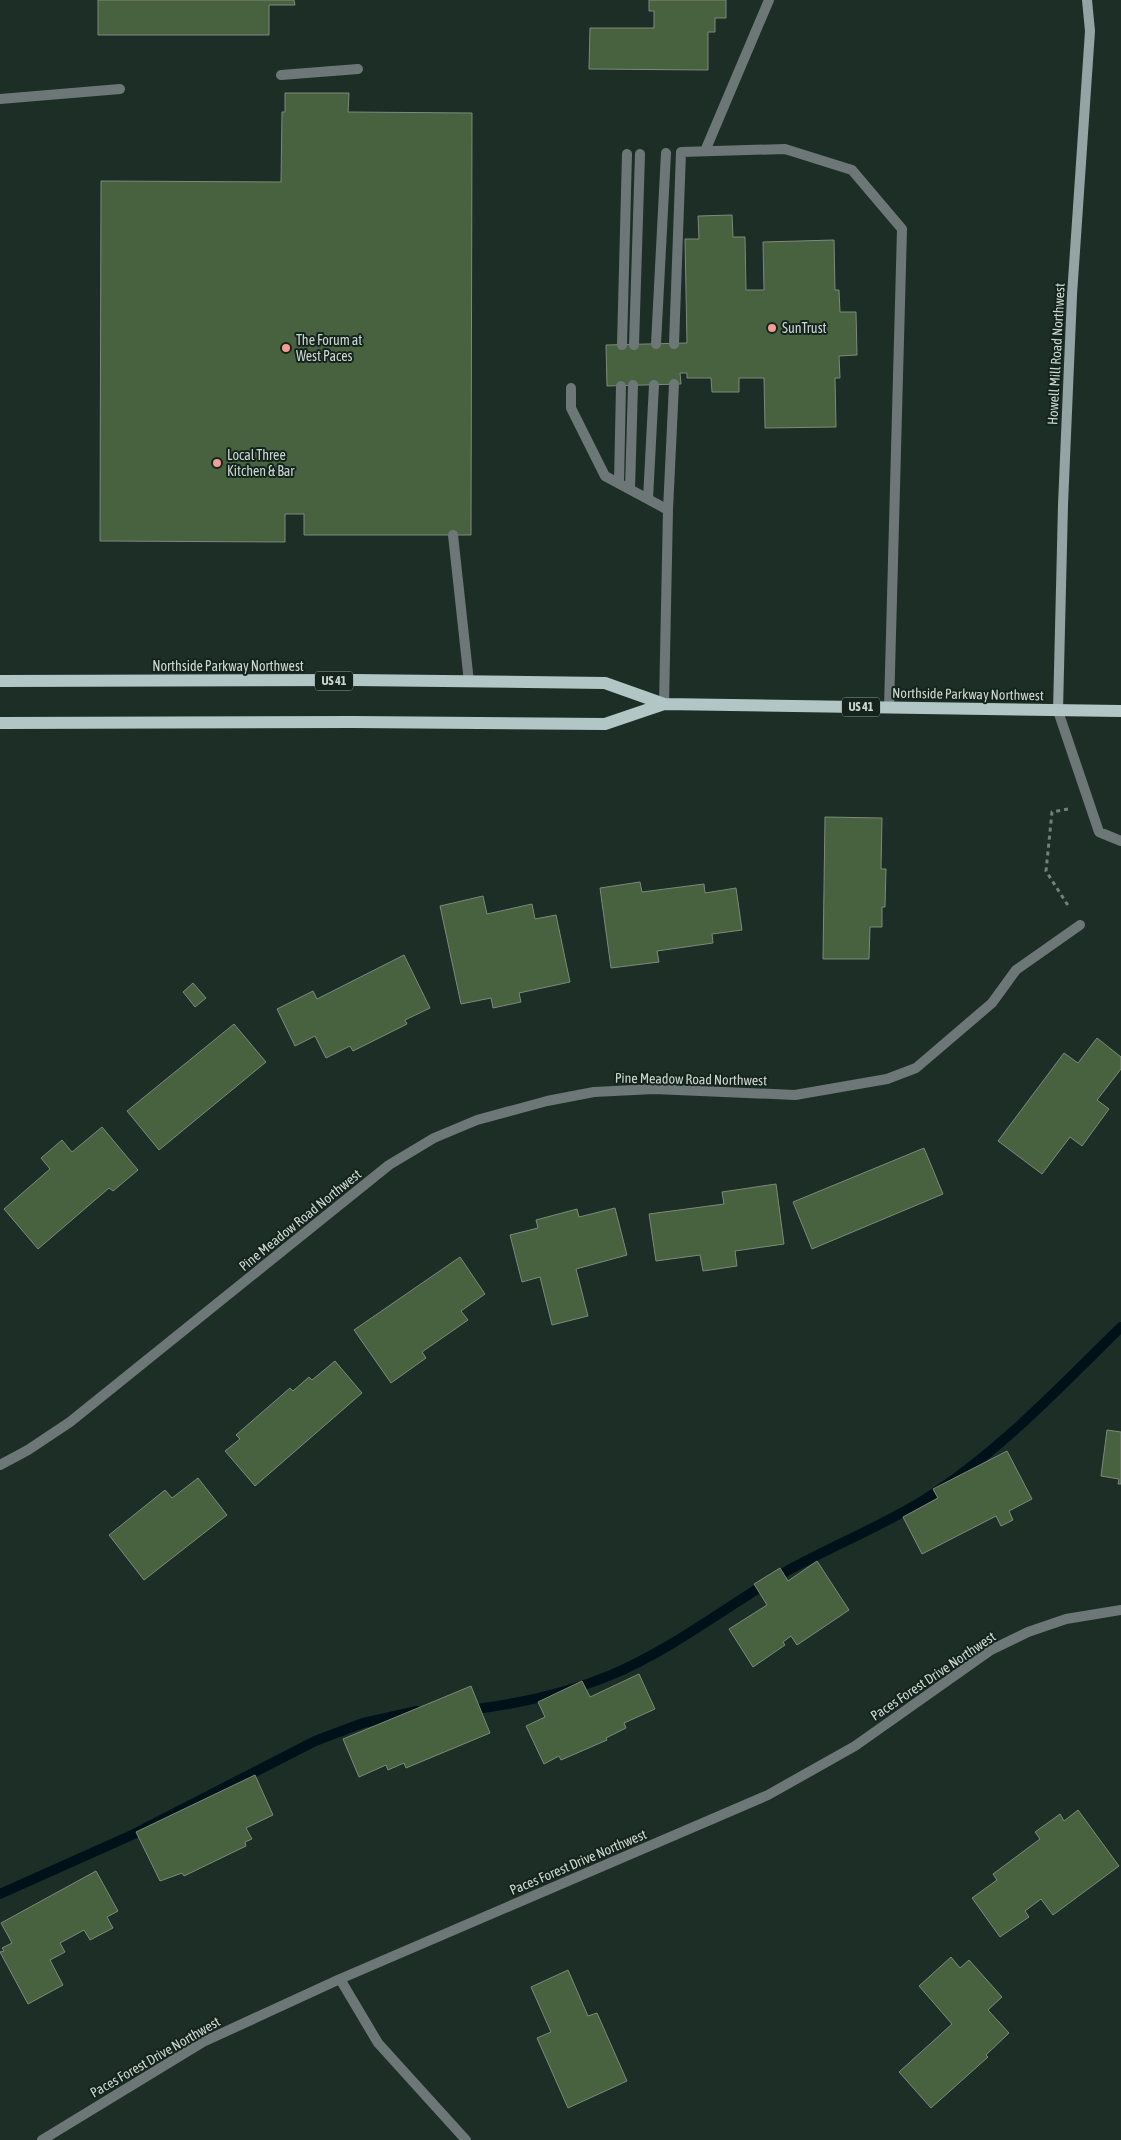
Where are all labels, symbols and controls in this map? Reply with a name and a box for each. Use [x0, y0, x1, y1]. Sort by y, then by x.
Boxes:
street label: Howell Mill Road Northwest [1044, 283, 1068, 425]
place label: SunTrust [782, 320, 827, 336]
marker: SunTrust [766, 322, 778, 334]
place label: The Forum at West Paces [296, 332, 362, 364]
marker: The Forum at West Paces [280, 342, 292, 354]
place label: Local Three Kitchen & Bar [227, 447, 295, 479]
marker: Local Three Kitchen & Bar [211, 457, 223, 469]
street label: Northside Parkway Northwest [152, 658, 304, 674]
road number: US 41 [315, 671, 353, 690]
street label: Northside Parkway Northwest [892, 685, 1044, 703]
road number: US 41 [842, 698, 880, 716]
street label: Pine Meadow Road Northwest [615, 1070, 767, 1088]
street label: Pine Meadow Road Northwest [236, 1166, 364, 1274]
street label: Paces Forest Drive Northwest [868, 1628, 998, 1724]
street label: Paces Forest Drive Northwest [507, 1826, 649, 1898]
street label: Paces Forest Drive Northwest [87, 2013, 223, 2101]

